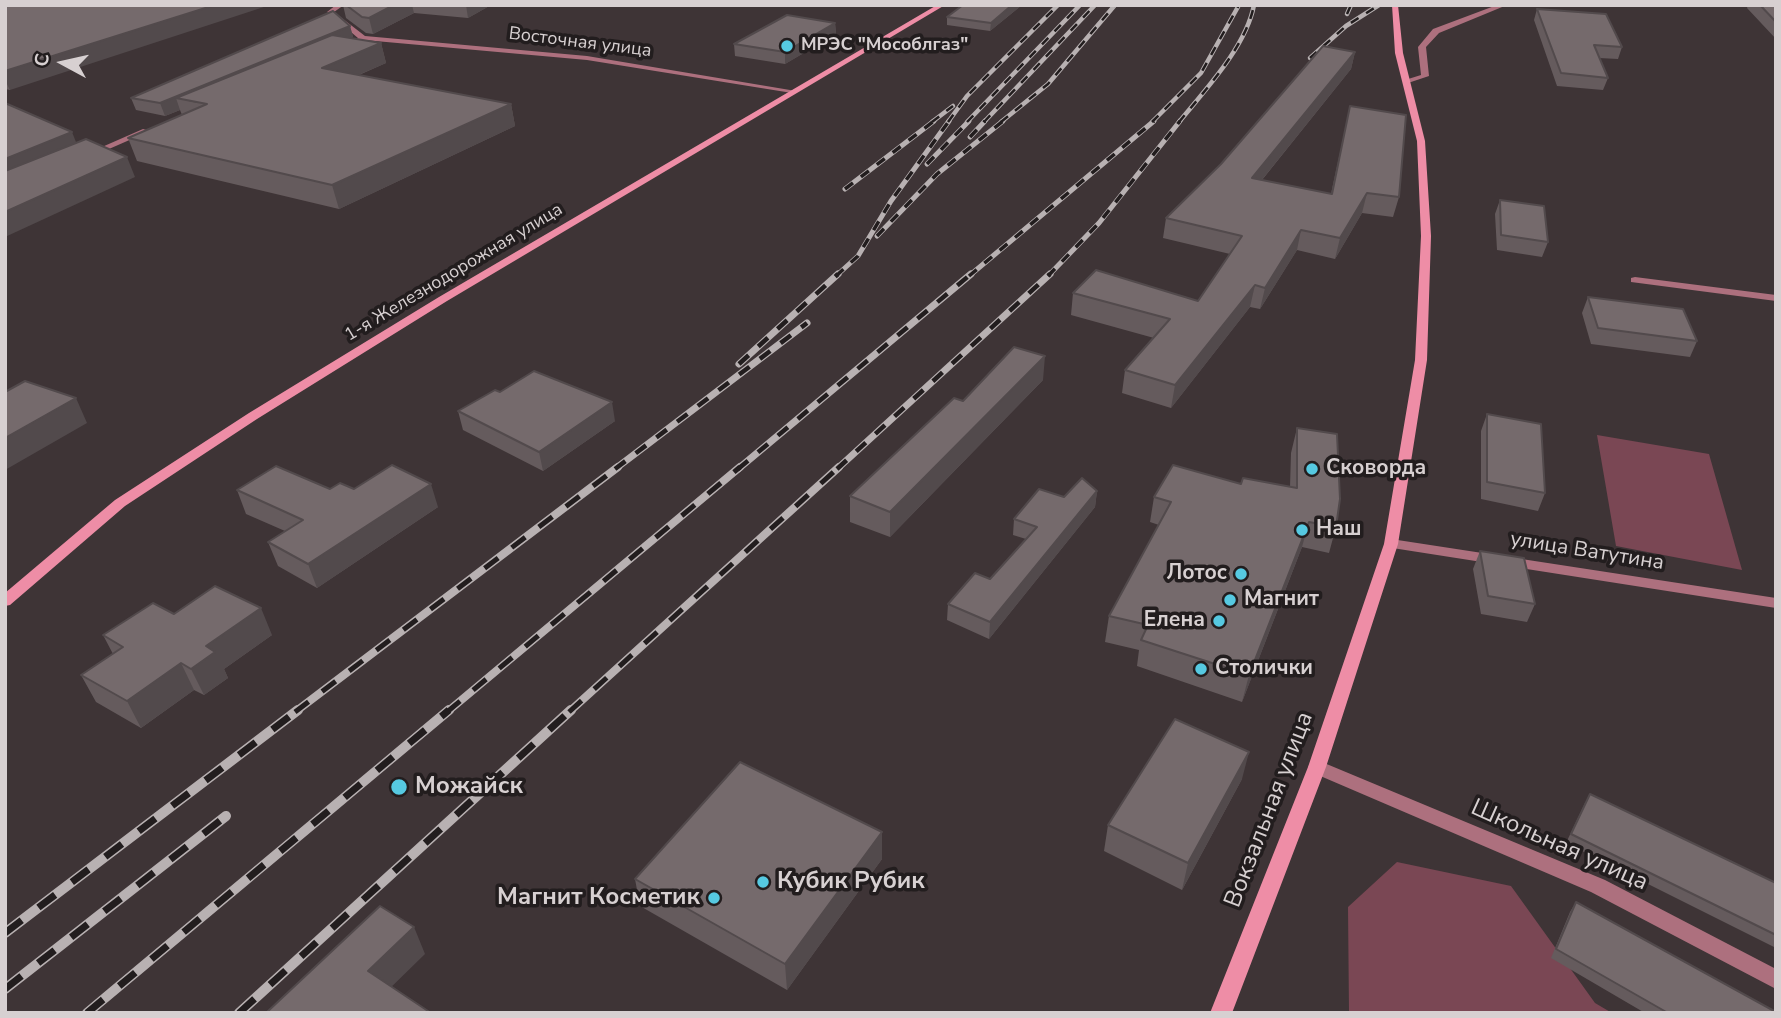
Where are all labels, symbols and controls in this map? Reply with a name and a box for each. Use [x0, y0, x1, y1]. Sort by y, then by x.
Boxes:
street label: Восточная улица [507, 24, 653, 62]
north arrow [28, 28, 98, 98]
place label: МРЭС "Мособлгаз" [801, 35, 968, 57]
marker: МРЭС "Мособлгаз" [779, 38, 795, 54]
text: С [28, 52, 56, 68]
street label: 1-я Железнодорожная улица [341, 199, 567, 347]
place label: Сковорда [1326, 456, 1426, 482]
marker: Сковорда [1304, 461, 1320, 477]
place label: Наш [1316, 517, 1361, 543]
marker: Наш [1294, 522, 1310, 538]
street label: улица Ватутина [1508, 527, 1666, 577]
place label: Лотос [1166, 561, 1227, 587]
marker: Лотос [1233, 566, 1249, 582]
place label: Магнит [1244, 587, 1319, 613]
marker: Магнит [1222, 592, 1238, 608]
place label: Елена [1144, 608, 1205, 634]
marker: Елена [1211, 613, 1227, 629]
place label: Столички [1215, 656, 1313, 682]
marker: Столички [1193, 661, 1209, 677]
street label: Вокзальная улица [1219, 708, 1321, 912]
place label: Можайск [415, 773, 523, 801]
marker: Можайск [389, 777, 409, 797]
street label: Школьная улица [1466, 794, 1652, 898]
place label: Кубик Рубик [777, 868, 925, 896]
marker: Кубик Рубик [755, 874, 771, 890]
place label: Магнит Косметик [497, 884, 700, 912]
marker: Магнит Косметик [706, 890, 722, 906]

